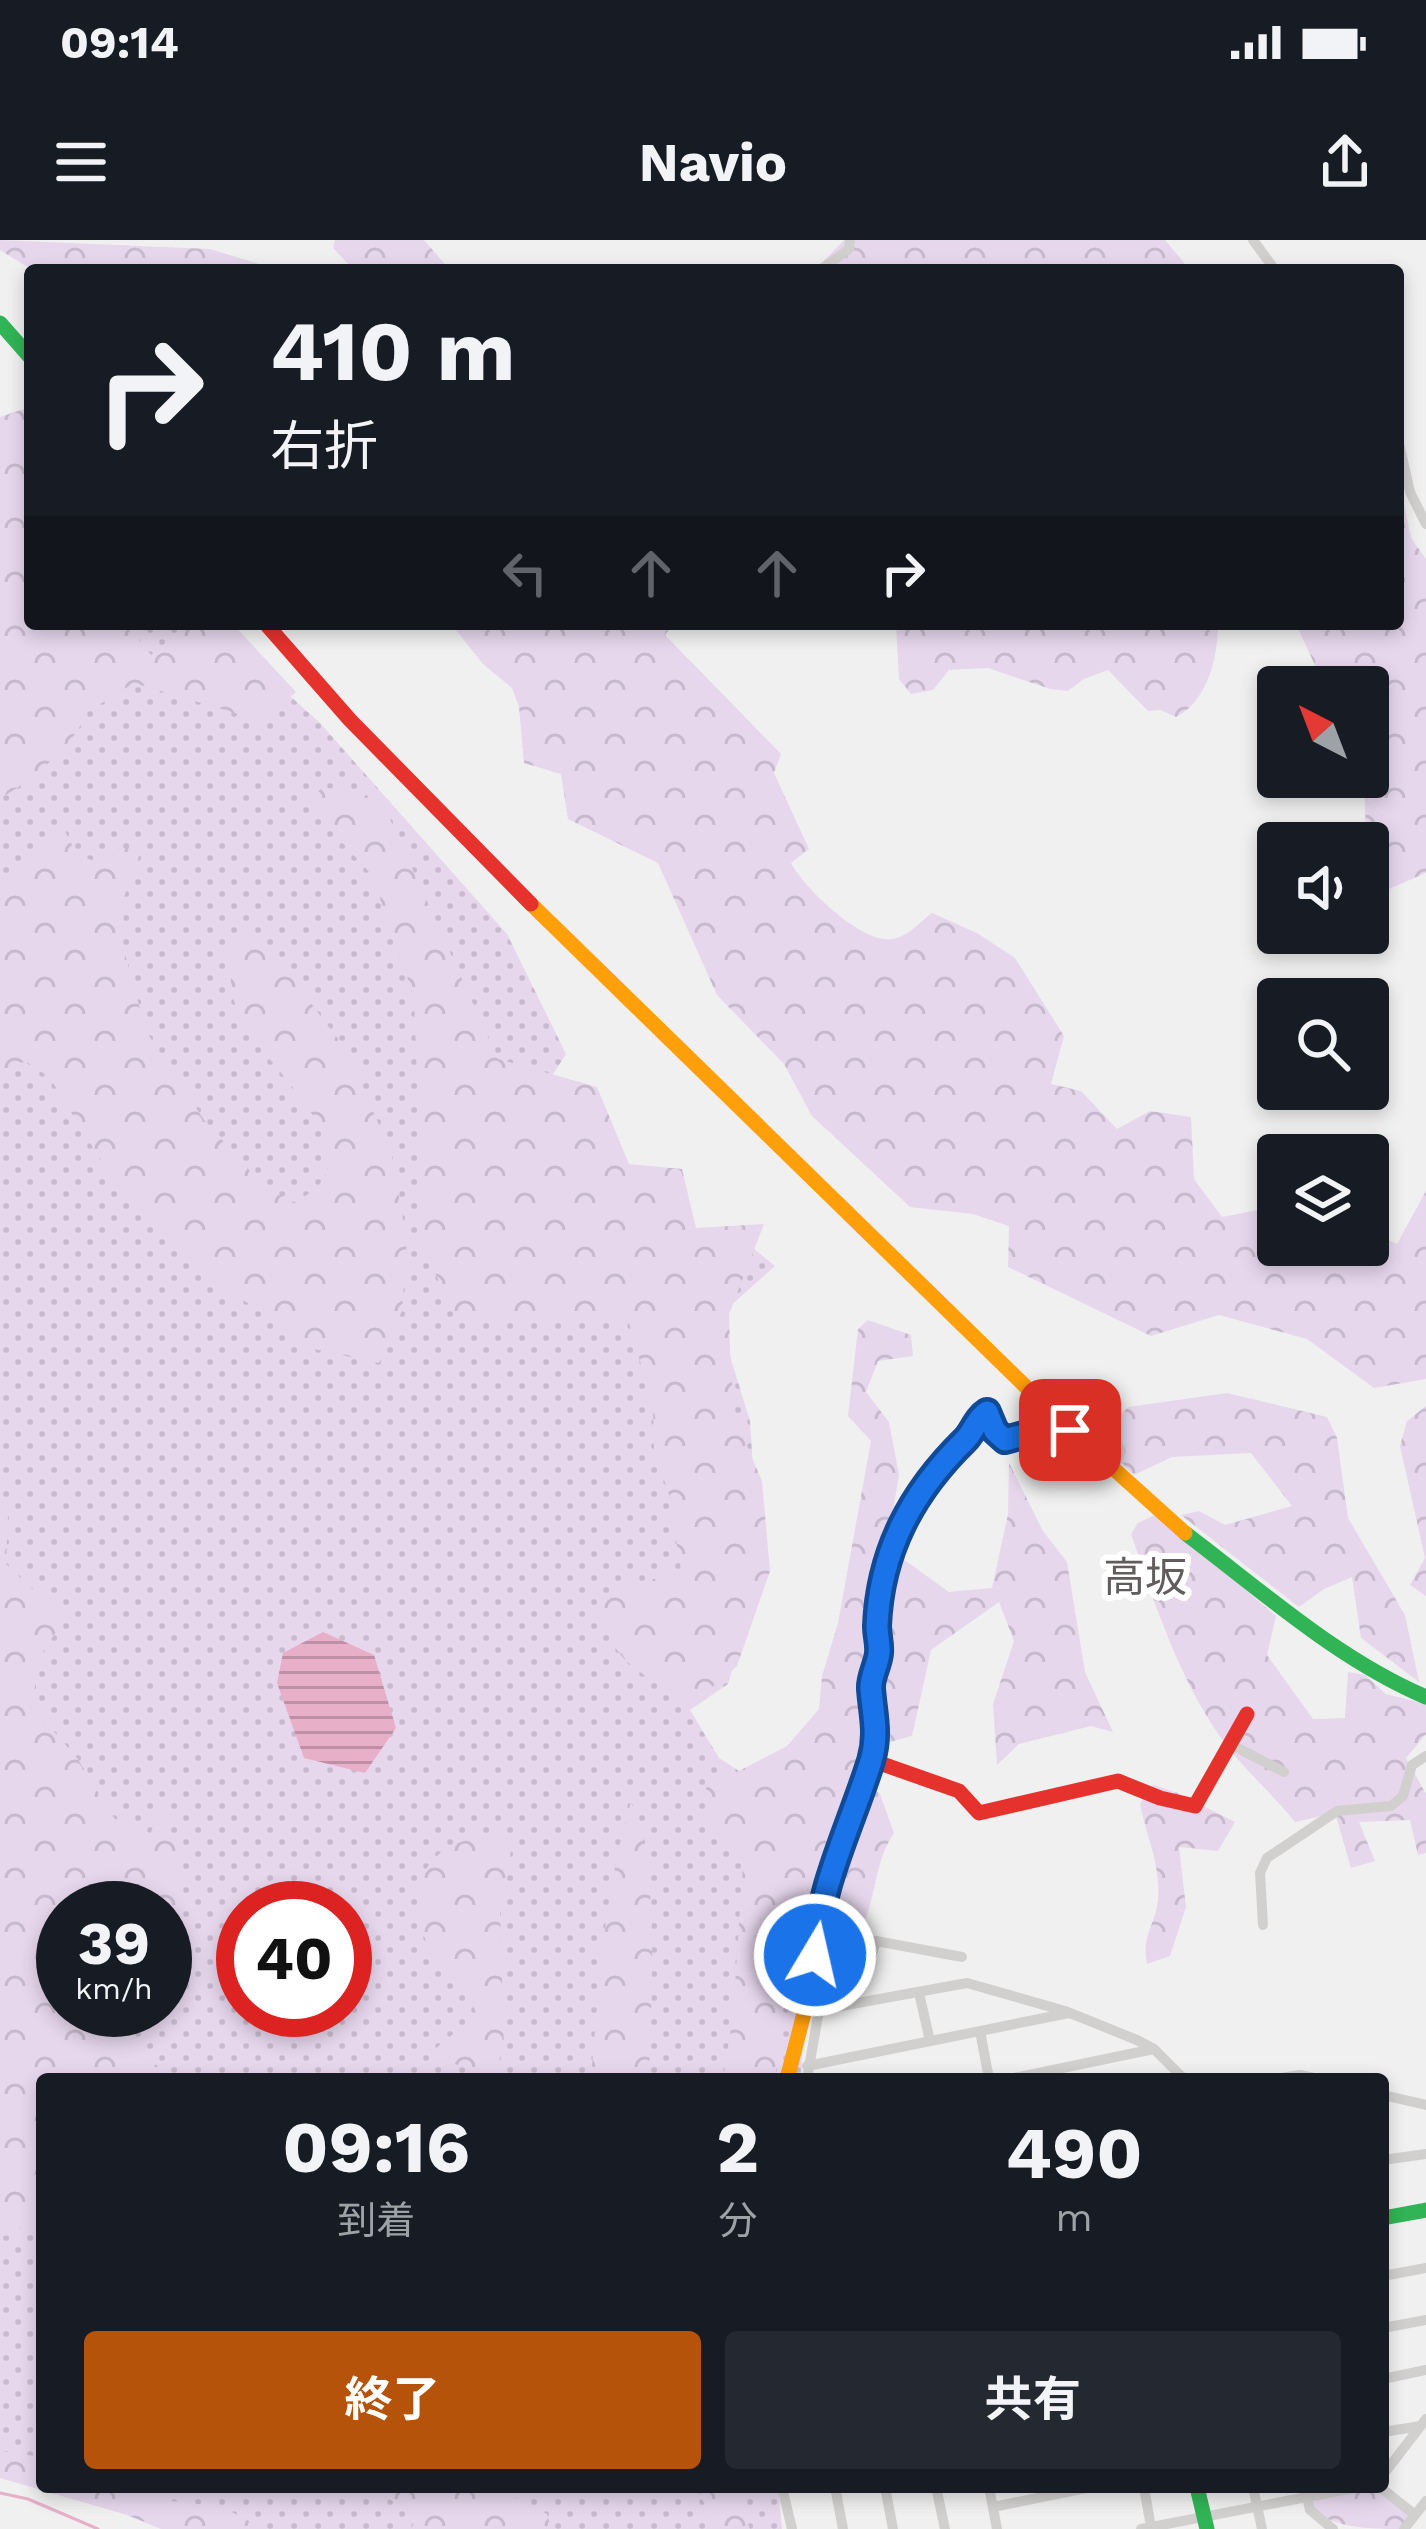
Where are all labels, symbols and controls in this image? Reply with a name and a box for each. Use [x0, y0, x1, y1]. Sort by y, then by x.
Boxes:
text: 09:14 [60, 16, 179, 69]
icon: menu [48, 129, 114, 195]
icon: share [1312, 129, 1378, 195]
text: Navio [639, 131, 787, 194]
text: 410 m [270, 302, 516, 400]
icon: right [72, 312, 228, 468]
text: 右折 [270, 415, 378, 478]
icon: left [492, 540, 558, 606]
icon: ahead [618, 540, 684, 606]
icon: ahead [744, 540, 810, 606]
icon: right [870, 540, 936, 606]
north arrow [1257, 666, 1389, 798]
map controls [1257, 666, 1389, 1266]
button: sound [1257, 822, 1389, 954]
button: search [1257, 978, 1389, 1110]
button: layers [1257, 1134, 1389, 1266]
pin [1019, 1379, 1121, 1481]
icon: arrive [1037, 1397, 1103, 1463]
district label: 高坂 [1103, 1553, 1187, 1602]
speed limit sign: 40 [216, 1881, 372, 2037]
position arrow [752, 1892, 878, 2018]
text: 39 [78, 1908, 150, 1979]
text: km/h [75, 1971, 153, 2006]
text: 09:16 [282, 2105, 470, 2189]
text: 2 [716, 2105, 759, 2189]
text: 490 [1005, 2111, 1143, 2195]
text: m [1056, 2195, 1093, 2240]
text: 到着 [337, 2198, 415, 2243]
text: 分 [718, 2198, 757, 2243]
button: 終了 [84, 2331, 701, 2469]
button: 共有 [725, 2331, 1341, 2469]

